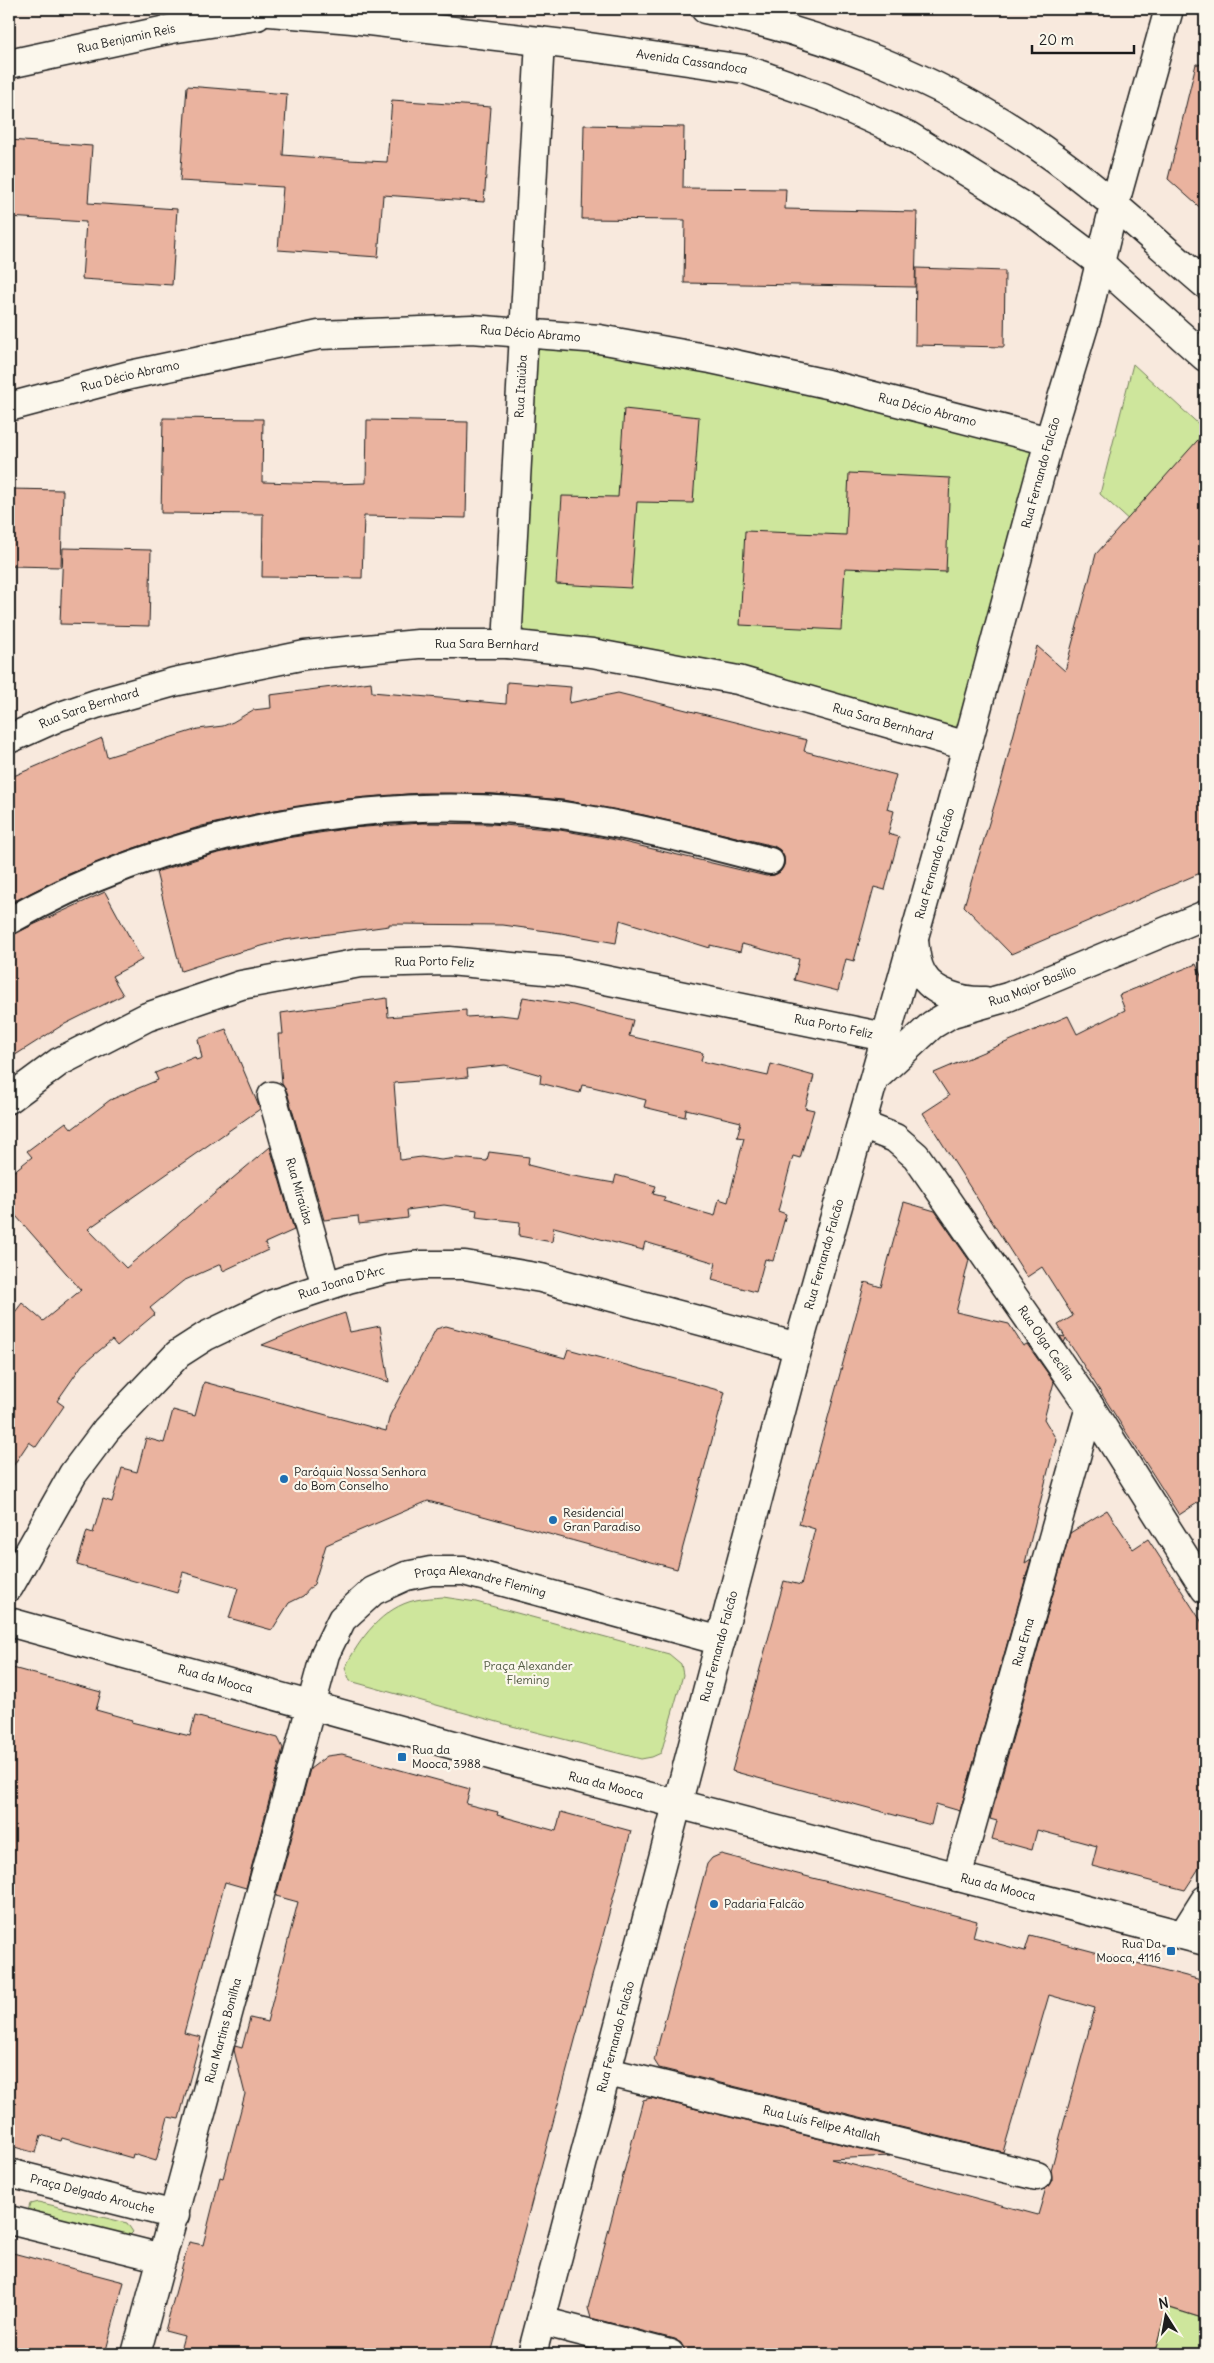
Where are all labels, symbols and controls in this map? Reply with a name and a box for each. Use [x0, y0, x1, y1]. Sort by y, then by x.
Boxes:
street label: Rua Benjamin Reis [76, 20, 176, 56]
scale bar [1032, 22, 1134, 54]
text: 20 m [1039, 30, 1074, 49]
street label: Avenida Cassandoca [635, 46, 750, 77]
street label: Rua Décio Abramo [480, 322, 582, 345]
street label: Rua Itaiúba [511, 354, 530, 418]
street label: Rua Décio Abramo [79, 357, 181, 395]
street label: Rua Décio Abramo [877, 389, 979, 429]
street label: Rua Fernando Falcão [1018, 415, 1063, 530]
street label: Rua Sara Bernhard [435, 636, 540, 654]
street label: Rua Sara Bernhard [37, 684, 140, 731]
street label: Rua Sara Bernhard [831, 700, 935, 743]
street label: Rua Fernando Falcão [912, 806, 957, 921]
street label: Rua Porto Feliz [394, 953, 476, 970]
street label: Rua Major Basílio [987, 961, 1078, 1009]
street label: Rua Porto Feliz [793, 1011, 875, 1041]
street label: Rua Miraúba [283, 1156, 316, 1226]
street label: Rua Fernando Falcão [801, 1197, 847, 1311]
street label: Rua Joana D'Arc [296, 1262, 386, 1302]
street label: Rua Olga Cecília [1015, 1303, 1077, 1383]
place label: Paróquia Nossa Senhora do Bom Conselho [294, 1464, 426, 1493]
marker: Paróquia Nossa Senhora do Bom Conselho [278, 1473, 290, 1485]
place label: Residencial Gran Paradiso [563, 1505, 641, 1534]
marker: Residencial Gran Paradiso [547, 1514, 559, 1526]
street label: Praça Alexandre Fleming [413, 1563, 548, 1600]
street label: Rua Fernando Falcão [697, 1589, 740, 1703]
street label: Rua Erna [1009, 1616, 1037, 1668]
park label: Praça Alexander Fleming [483, 1658, 573, 1687]
street label: Rua da Mooca [176, 1661, 255, 1696]
place label: Rua da Mooca, 3988 [412, 1742, 481, 1771]
marker: Rua da Mooca, 3988 [396, 1751, 408, 1763]
street label: Rua da Mooca [567, 1768, 645, 1802]
street label: Rua da Mooca [959, 1870, 1037, 1904]
place label: Padaria Falcão [724, 1896, 805, 1911]
marker: Padaria Falcão [708, 1898, 720, 1910]
place label: Rua Da Mooca, 4116 [1096, 1936, 1161, 1965]
marker: Rua Da Mooca, 4116 [1165, 1945, 1177, 1957]
street label: Rua Martins Bonilha [201, 1976, 244, 2085]
street label: Rua Fernando Falcão [593, 1979, 637, 2094]
street label: Rua Luís Felipe Atallah [762, 2102, 882, 2145]
street label: Praça Delgado Arouche [29, 2171, 156, 2217]
north arrow [1142, 2290, 1192, 2340]
text: N [1157, 2293, 1170, 2313]

